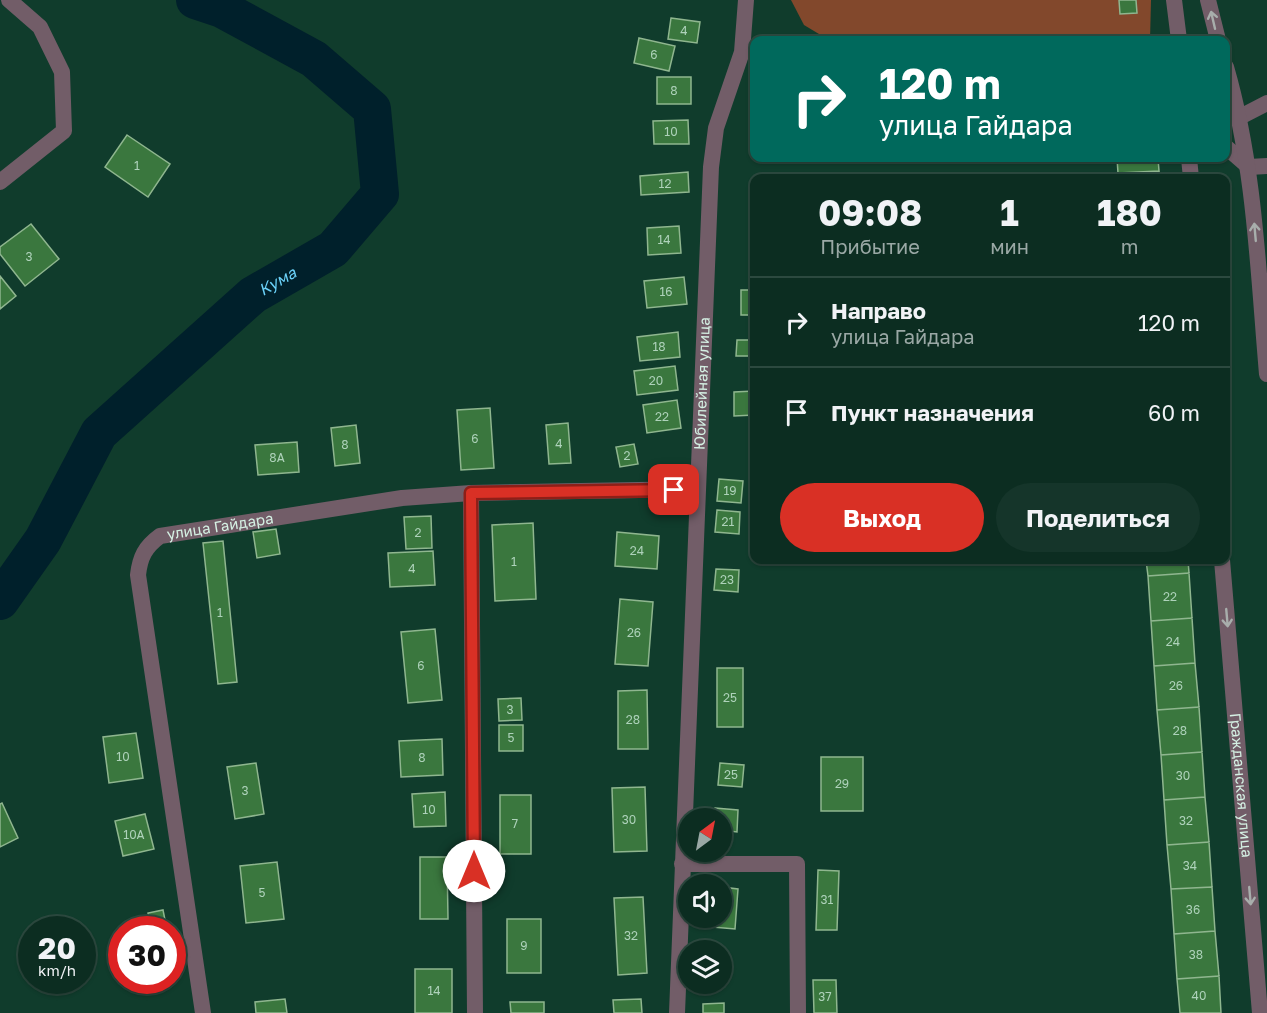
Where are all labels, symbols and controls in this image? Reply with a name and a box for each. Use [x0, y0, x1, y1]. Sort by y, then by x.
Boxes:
one-way arrow [1206, 11, 1218, 30]
house number: 4 [680, 23, 688, 38]
house number: 6 [650, 47, 658, 62]
text: 120 m [879, 58, 1001, 108]
icon: right [780, 60, 858, 138]
house number: 8 [670, 83, 678, 98]
text: улица Гайдара [879, 109, 1073, 141]
house number: 10 [664, 124, 678, 139]
house number: 1 [134, 158, 140, 173]
house number: 12 [659, 176, 671, 191]
text: 09:08 [818, 191, 922, 234]
text: 1 [1000, 191, 1019, 234]
text: 180 [1097, 191, 1162, 234]
one-way arrow [1249, 223, 1260, 243]
house number: 14 [657, 232, 671, 247]
text: Прибытие [820, 234, 920, 258]
text: мин [990, 234, 1029, 258]
text: m [1121, 234, 1138, 258]
house number: 3 [25, 249, 33, 264]
water label: Кума [255, 262, 300, 300]
house number: 16 [659, 284, 673, 299]
text: Направо [831, 297, 926, 324]
icon: right [780, 306, 813, 339]
text: 120 m [1138, 309, 1200, 336]
street label: Юбилейная улица [690, 317, 713, 450]
text: улица Гайдара [831, 324, 975, 348]
house number: 18 [652, 339, 666, 354]
house number: 20 [649, 373, 663, 388]
icon: arrive [780, 396, 813, 429]
text: Пункт назначения [831, 399, 1034, 426]
text: 60 m [1148, 399, 1200, 426]
house number: 22 [655, 409, 669, 424]
house number: 6 [471, 431, 479, 446]
house number: 4 [555, 436, 563, 451]
house number: 8 [341, 437, 349, 452]
house number: 2 [624, 448, 631, 463]
house number: 8А [269, 450, 285, 465]
pin [648, 464, 699, 515]
icon: arrive [657, 473, 690, 506]
house number: 19 [723, 483, 737, 498]
button: Выход [780, 483, 984, 552]
button: Поделиться [996, 483, 1200, 552]
street label: улица Гайдара [165, 508, 275, 543]
house number: 21 [722, 514, 735, 529]
house number: 2 [415, 525, 422, 540]
house number: 24 [630, 543, 644, 558]
house number: 1 [511, 554, 517, 569]
house number: 4 [408, 561, 416, 576]
house number: 23 [720, 572, 734, 587]
house number: 22 [1163, 589, 1177, 604]
house number: 1 [217, 605, 223, 620]
one-way arrow [1222, 607, 1233, 627]
house number: 26 [627, 625, 641, 640]
house number: 24 [1166, 634, 1180, 649]
house number: 6 [417, 658, 425, 673]
house number: 26 [1169, 678, 1183, 693]
house number: 25 [723, 690, 737, 705]
house number: 3 [506, 702, 514, 717]
house number: 28 [626, 712, 640, 727]
street label: Гражданская улица [1227, 712, 1257, 858]
house number: 28 [1173, 723, 1187, 738]
house number: 5 [508, 730, 515, 745]
house number: 10 [116, 749, 130, 764]
house number: 8 [418, 750, 426, 765]
house number: 25 [724, 767, 738, 782]
house number: 30 [1176, 768, 1190, 783]
house number: 29 [835, 776, 849, 791]
house number: 3 [241, 783, 249, 798]
house number: 10 [422, 802, 436, 817]
north arrow [678, 808, 732, 862]
map controls [678, 808, 732, 994]
house number: 30 [622, 812, 636, 827]
house number: 32 [1179, 813, 1193, 828]
house number: 7 [512, 816, 518, 831]
house number: 10А [123, 827, 145, 842]
position arrow [442, 839, 506, 903]
house number: 34 [1183, 858, 1197, 873]
button: sound [678, 874, 732, 928]
house number: 5 [259, 885, 266, 900]
one-way arrow [1245, 885, 1256, 905]
house number: 31 [821, 892, 834, 907]
house number: 36 [1186, 902, 1200, 917]
speed limit sign: 30 [108, 916, 186, 994]
house number: 32 [624, 928, 638, 943]
text: 20 [38, 930, 76, 966]
house number: 9 [520, 938, 528, 953]
button: layers [678, 940, 732, 994]
house number: 38 [1189, 947, 1203, 962]
text: km/h [38, 961, 76, 979]
house number: 14 [427, 983, 441, 998]
house number: 40 [1192, 988, 1206, 1003]
house number: 37 [818, 989, 832, 1004]

